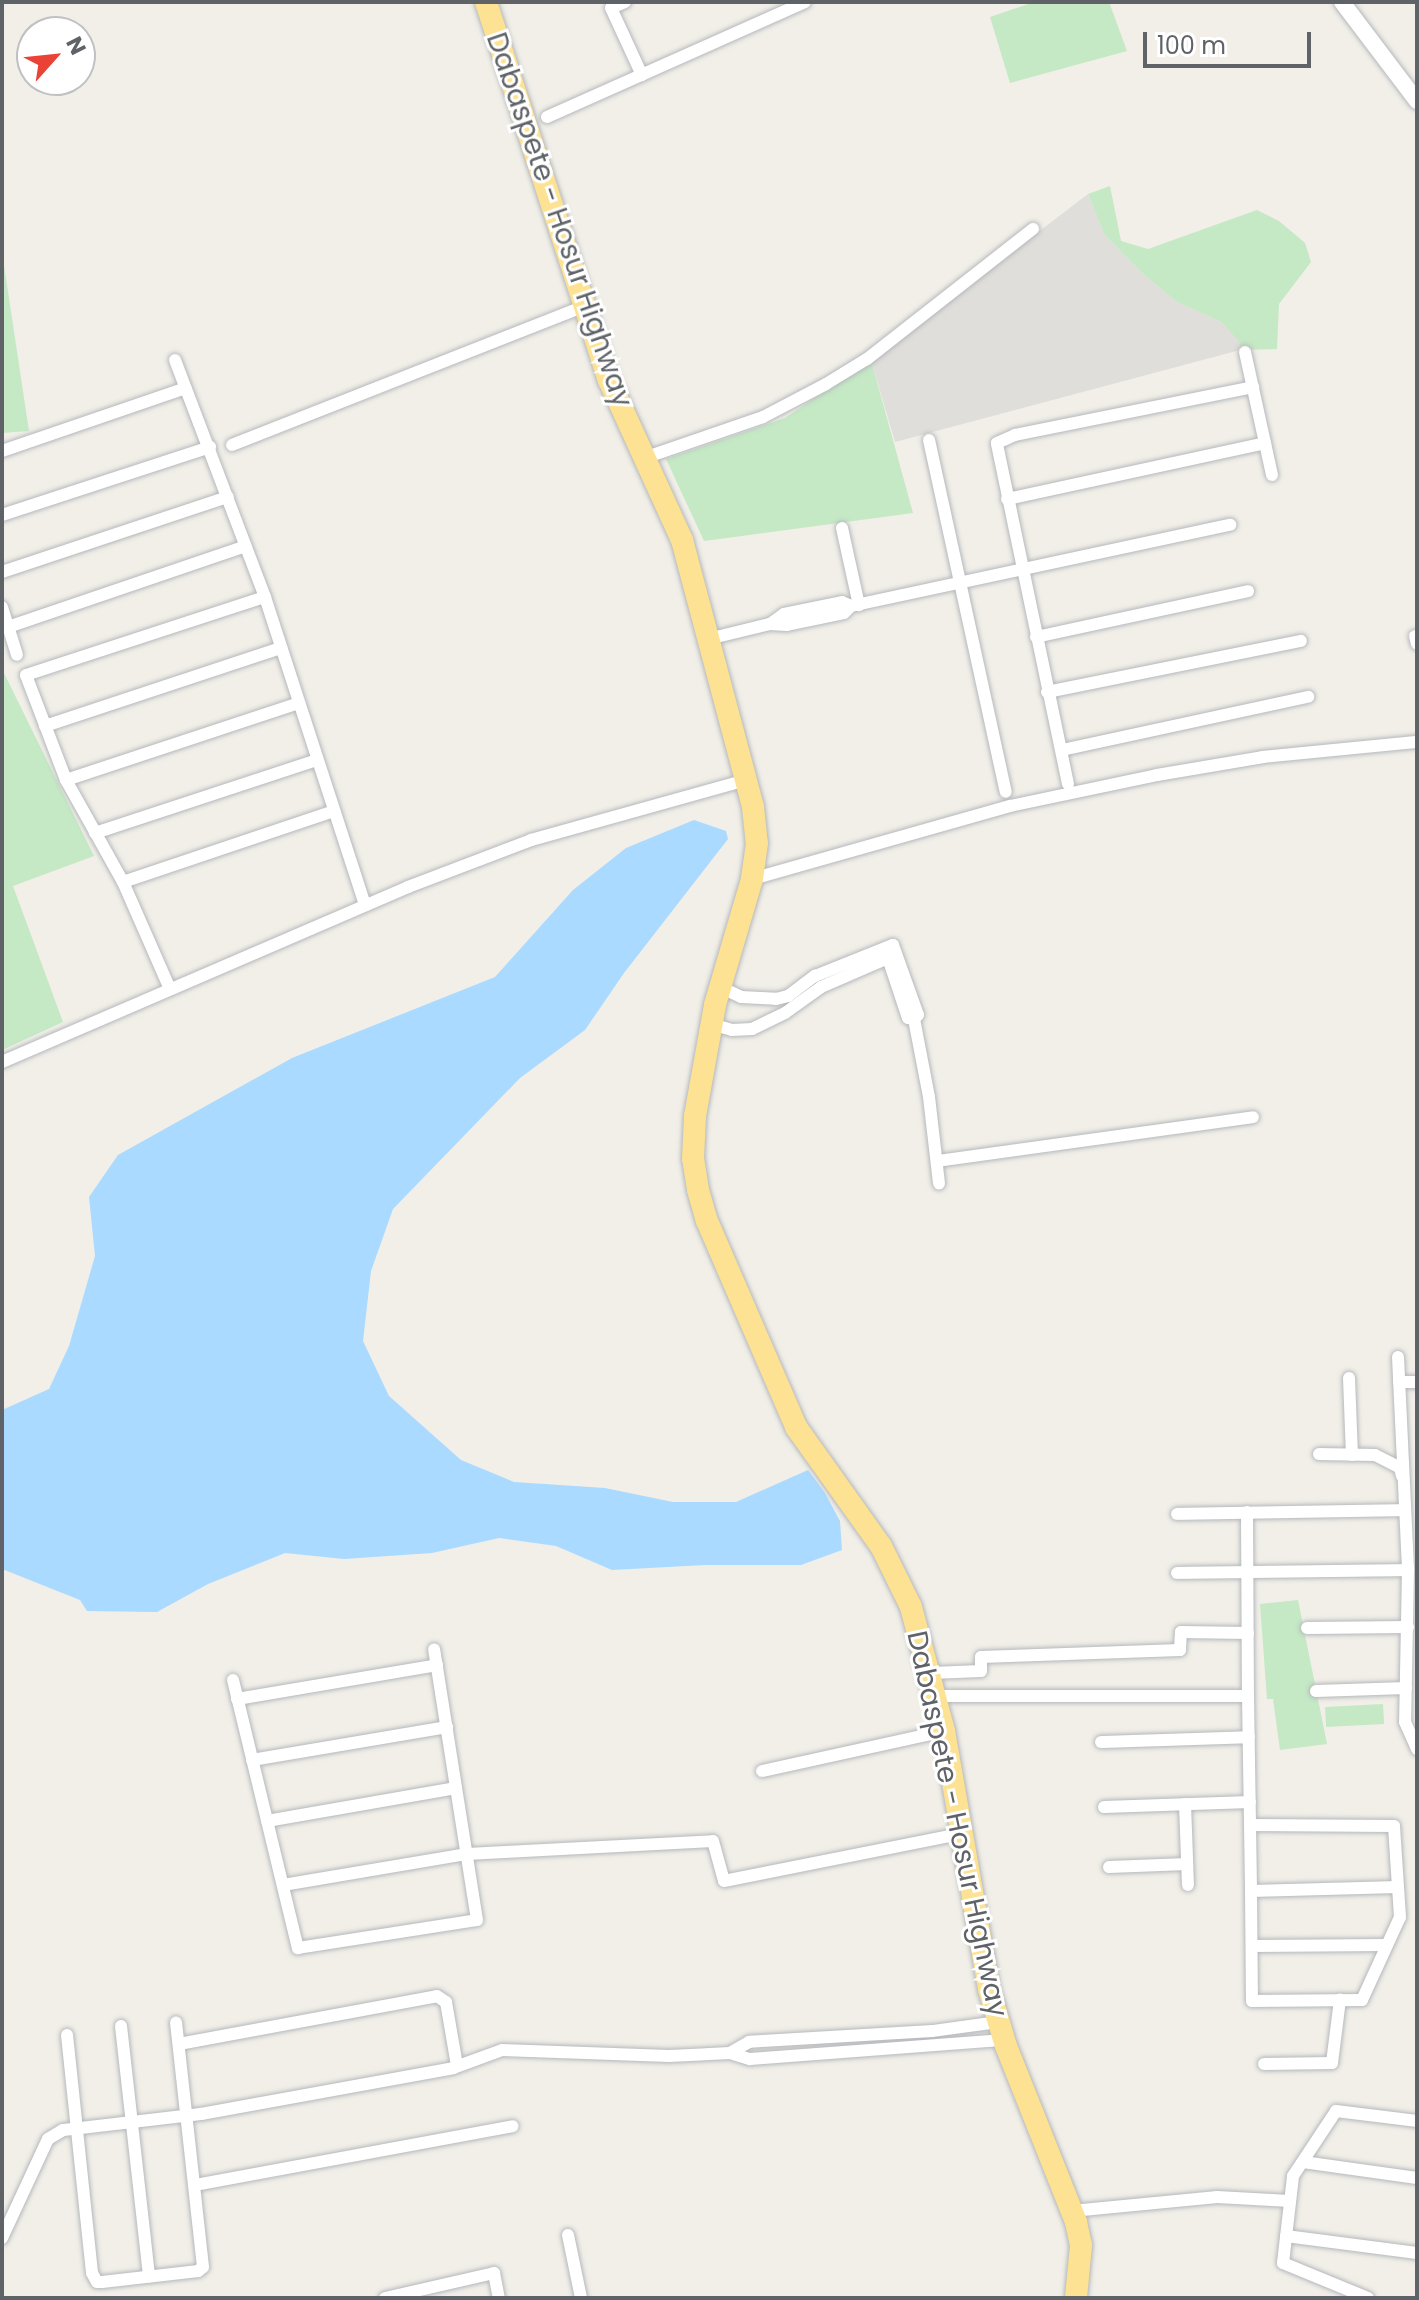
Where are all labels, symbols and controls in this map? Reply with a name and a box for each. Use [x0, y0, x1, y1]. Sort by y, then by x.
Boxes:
north arrow [16, 16, 96, 96]
scale bar [1147, 16, 1315, 66]
street label: Dabaspete - Hosur Highway [479, 28, 639, 412]
text: 100 m [1157, 29, 1226, 62]
text: N [58, 31, 94, 60]
street label: Dabaspete - Hosur Highway [900, 1628, 1014, 2020]

